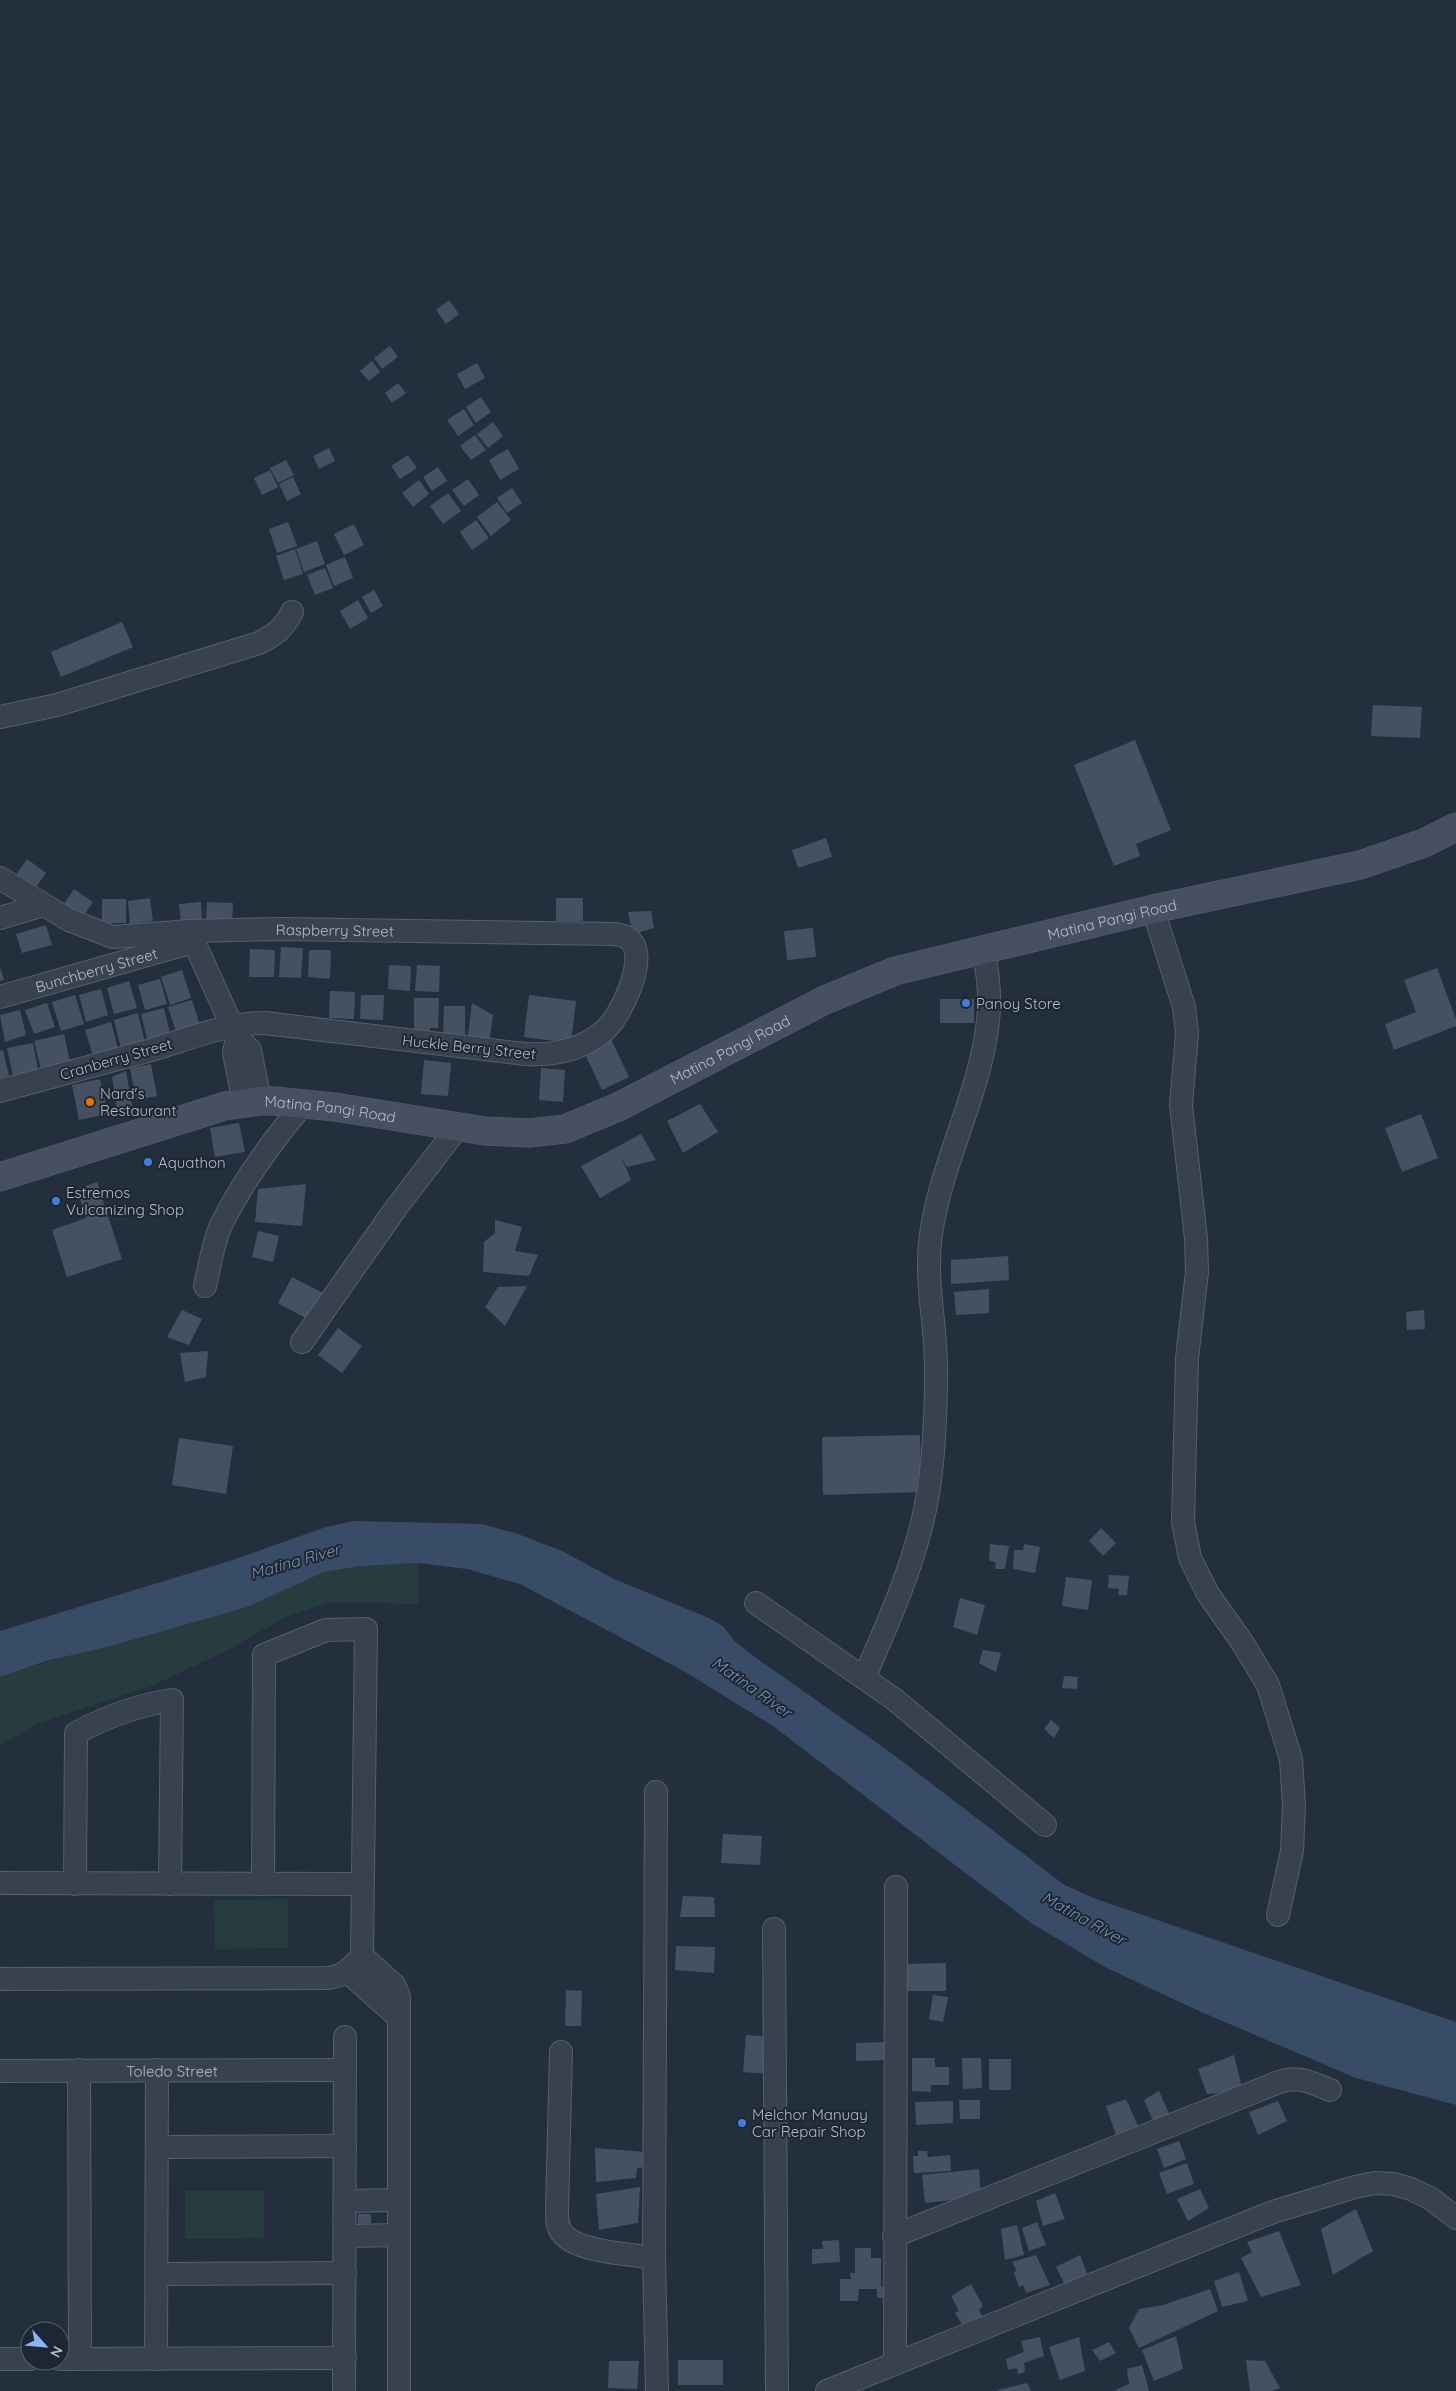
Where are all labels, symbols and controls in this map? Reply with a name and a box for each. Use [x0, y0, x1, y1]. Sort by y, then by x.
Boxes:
street label: Matina Pangi Road [1045, 895, 1178, 944]
street label: Raspberry Street [276, 919, 394, 940]
street label: Bunchberry Street [33, 943, 159, 996]
place label: Panoy Store [976, 994, 1061, 1013]
marker: Panoy Store [960, 997, 972, 1009]
street label: Matina Pangi Road [667, 1010, 793, 1088]
street label: Huckle Berry Street [401, 1031, 537, 1063]
street label: Cranberry Street [58, 1034, 174, 1084]
place label: Nard's Restaurant [100, 1084, 177, 1120]
street label: Matina Pangi Road [265, 1092, 397, 1126]
marker: Nard's Restaurant [84, 1096, 96, 1108]
place label: Aquathon [158, 1153, 226, 1172]
marker: Aquathon [142, 1156, 154, 1168]
place label: Estremos Vulcanizing Shop [66, 1183, 184, 1219]
marker: Estremos Vulcanizing Shop [50, 1195, 62, 1207]
water label: Matina River [248, 1538, 344, 1583]
water label: Matina River [708, 1652, 797, 1723]
water label: Matina River [1039, 1887, 1131, 1950]
street label: Toledo Street [126, 2061, 218, 2080]
place label: Melchor Manuay Car Repair Shop [752, 2105, 868, 2141]
marker: Melchor Manuay Car Repair Shop [736, 2117, 748, 2129]
north arrow [20, 2321, 70, 2371]
text: N [46, 2343, 67, 2361]

